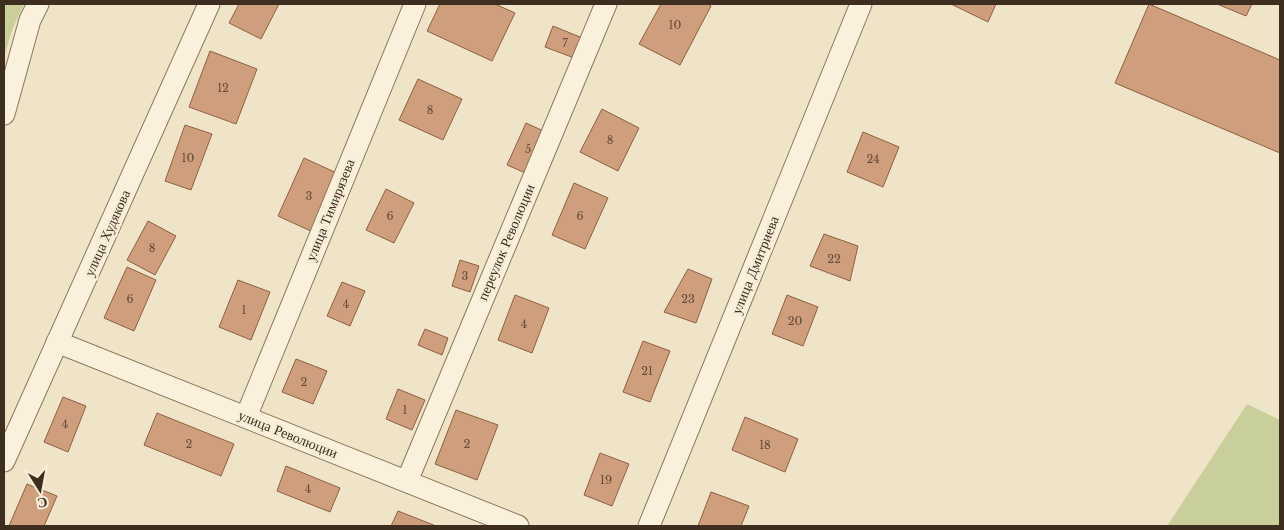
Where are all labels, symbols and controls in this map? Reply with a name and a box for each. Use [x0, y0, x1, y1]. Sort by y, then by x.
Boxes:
house number: 10 [669, 18, 682, 32]
house number: 7 [562, 36, 568, 50]
house number: 12 [217, 81, 229, 95]
house number: 8 [427, 103, 433, 117]
house number: 8 [607, 133, 613, 147]
house number: 5 [525, 142, 531, 156]
house number: 10 [182, 151, 195, 165]
house number: 24 [866, 152, 880, 166]
street label: улица Тимирязева [301, 156, 359, 264]
street label: переулок Революции [473, 181, 539, 303]
street label: улица Худякова [80, 186, 134, 279]
house number: 3 [306, 189, 313, 203]
house number: 6 [386, 209, 394, 223]
house number: 6 [576, 209, 584, 223]
street label: улица Дмитриева [727, 213, 783, 317]
house number: 8 [149, 241, 155, 255]
house number: 22 [827, 252, 841, 266]
house number: 3 [462, 269, 469, 283]
house number: 6 [126, 292, 134, 306]
house number: 23 [681, 292, 695, 306]
house number: 4 [343, 297, 349, 311]
house number: 1 [242, 303, 247, 317]
house number: 20 [788, 314, 802, 328]
house number: 4 [521, 317, 527, 331]
house number: 21 [641, 364, 653, 378]
house number: 2 [301, 375, 308, 389]
house number: 1 [403, 403, 408, 417]
street label: улица Революции [236, 406, 341, 462]
house number: 4 [62, 417, 68, 431]
house number: 2 [186, 437, 193, 451]
house number: 2 [464, 437, 471, 451]
house number: 18 [759, 438, 771, 452]
north arrow [15, 465, 65, 515]
house number: 19 [600, 473, 612, 487]
house number: 4 [305, 482, 311, 496]
text: С [36, 493, 49, 513]

